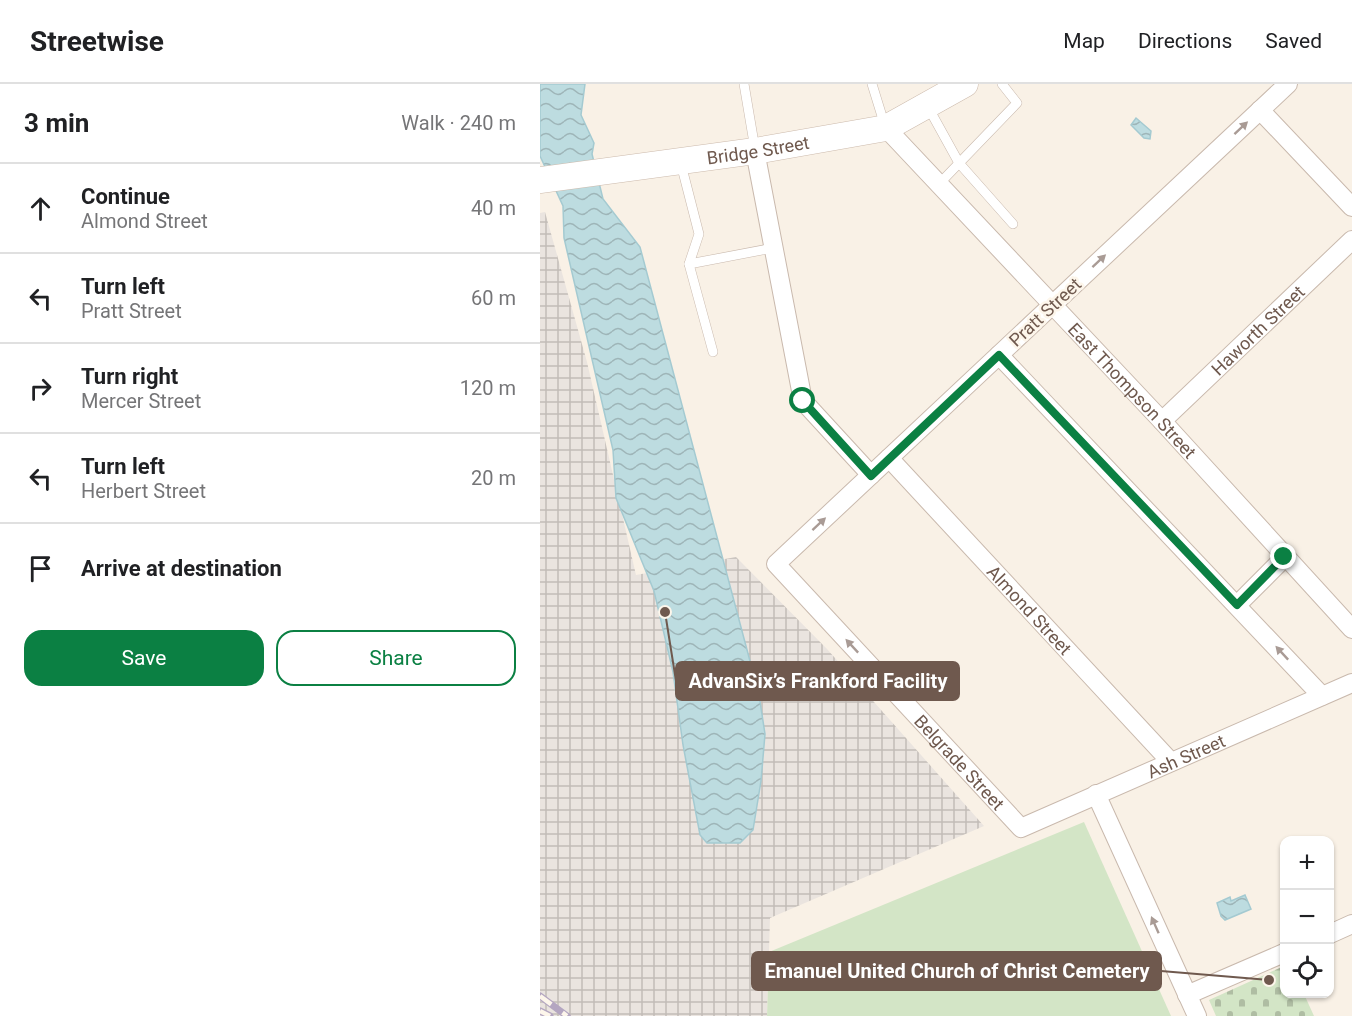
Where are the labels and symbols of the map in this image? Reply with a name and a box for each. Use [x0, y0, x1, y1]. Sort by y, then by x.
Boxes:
one-way arrow [1233, 122, 1248, 135]
street label: Bridge Street [705, 131, 811, 168]
one-way arrow [1092, 255, 1106, 269]
street label: Pratt Street [1005, 273, 1085, 351]
street label: Haworth Street [1207, 281, 1309, 379]
street label: East Thompson Street [1064, 318, 1201, 462]
route start [789, 387, 815, 413]
one-way arrow [811, 518, 826, 531]
route end [1270, 543, 1296, 569]
street label: Almond Street [983, 561, 1076, 659]
one-way arrow [846, 639, 859, 654]
one-way arrow [1276, 646, 1290, 660]
callout: AdvanSix’s Frankford Facility [676, 662, 959, 700]
text: AdvanSix’s Frankford Facility [689, 669, 948, 693]
street label: Belgrade Street [910, 710, 1009, 814]
street label: Ash Street [1144, 729, 1228, 782]
one-way arrow [1151, 916, 1160, 933]
callout: Emanuel United Church of Christ Cemetery [752, 952, 1161, 990]
text: Emanuel United Church of Christ Cemetery [765, 959, 1150, 983]

